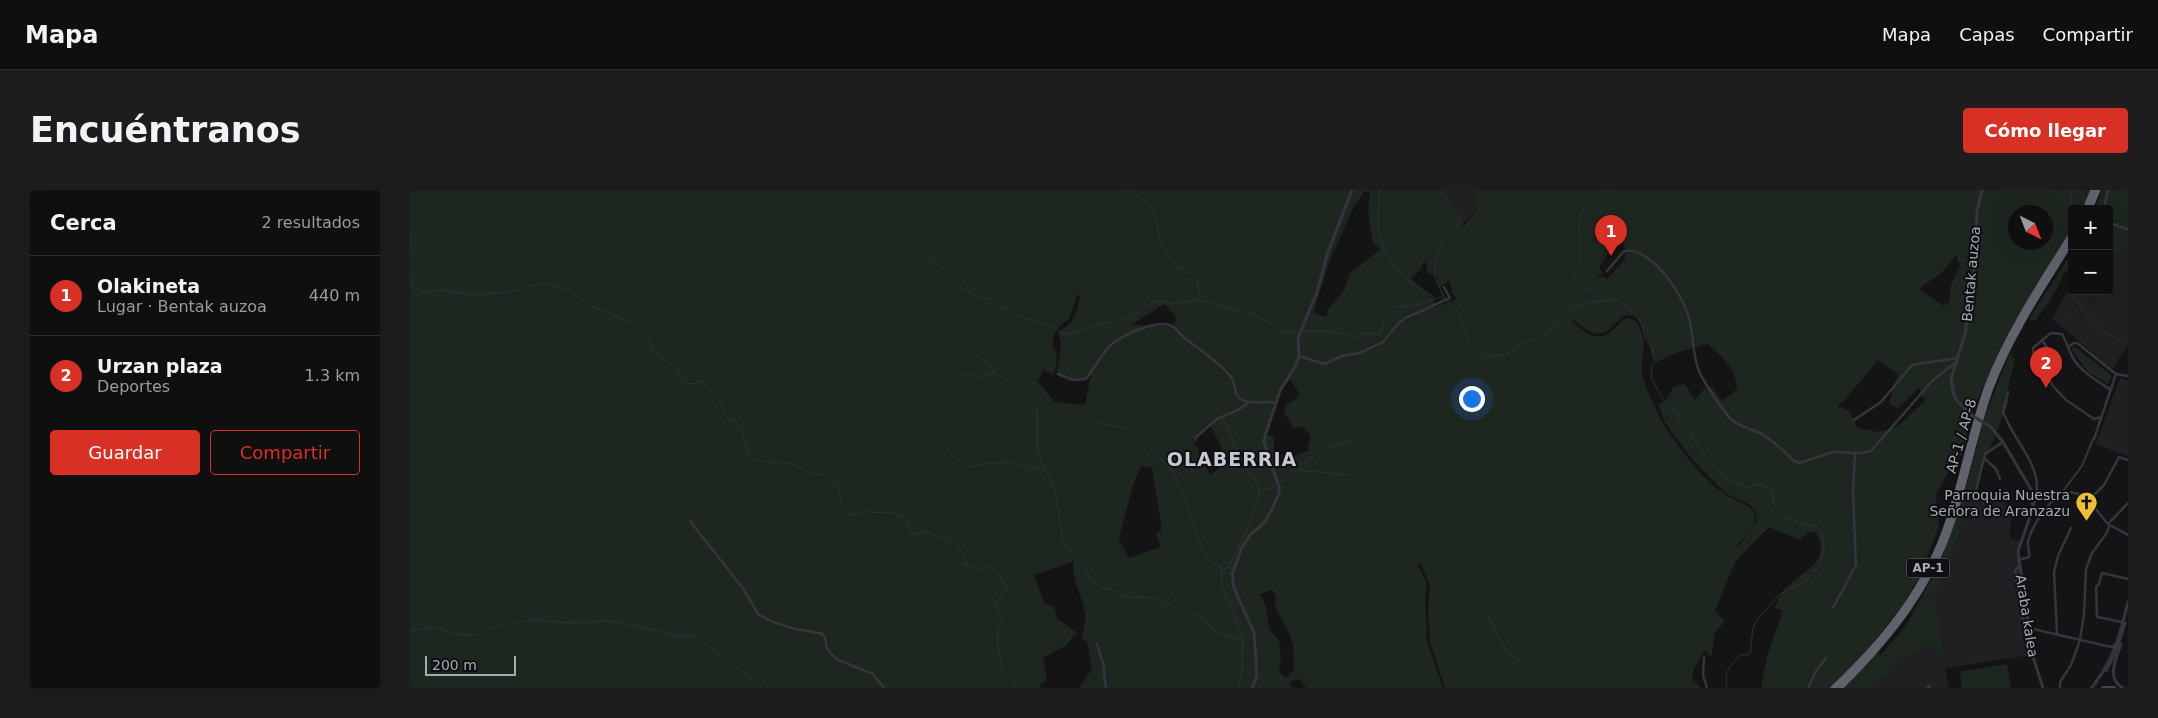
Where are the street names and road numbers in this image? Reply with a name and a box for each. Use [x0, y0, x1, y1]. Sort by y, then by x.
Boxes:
street label: Bentak auzoa [1959, 226, 1983, 322]
street label: AP-1 / AP-8 [1943, 397, 1979, 475]
road number: AP-1 [1907, 558, 1949, 578]
street label: Araba kalea [2013, 574, 2041, 658]

